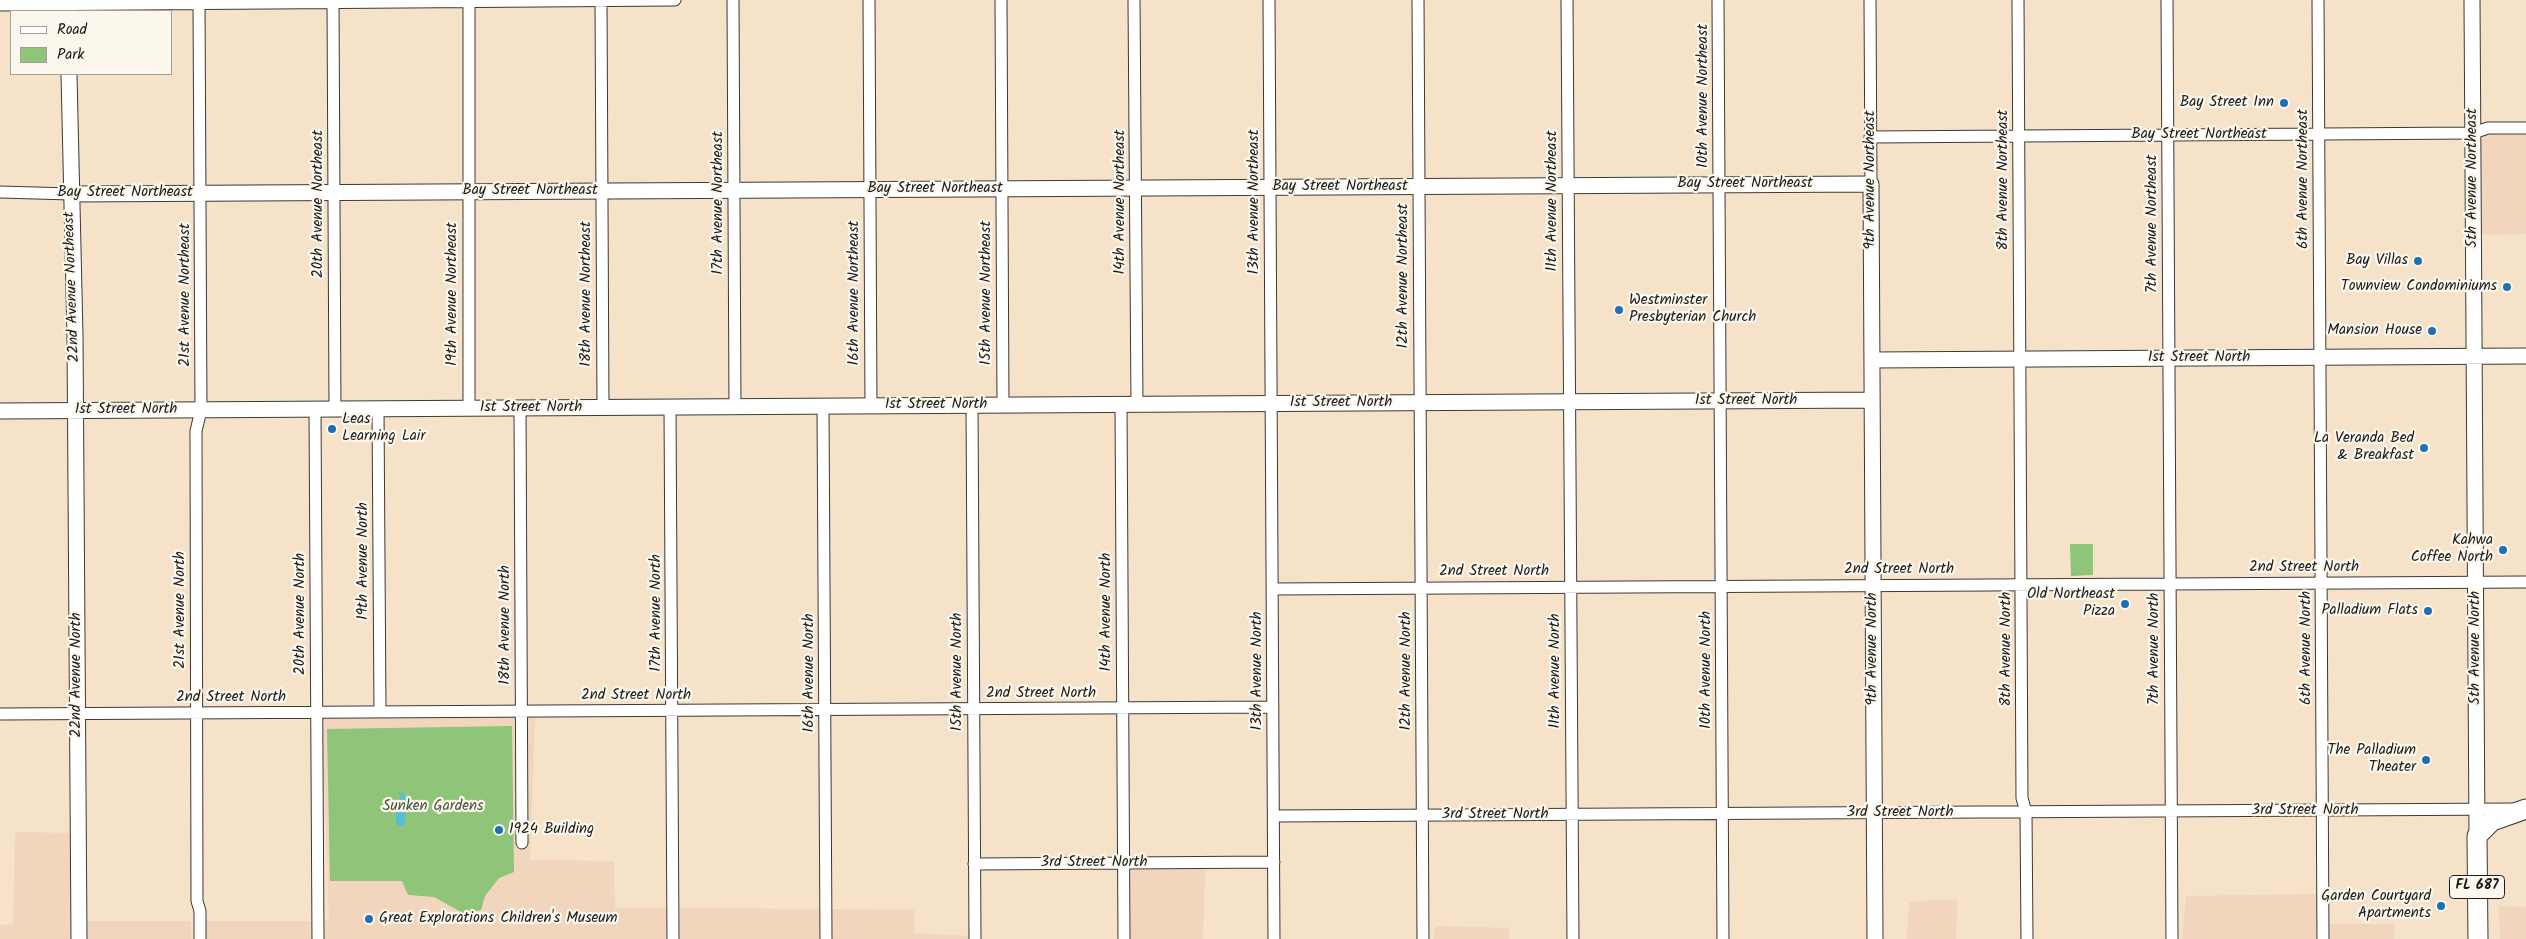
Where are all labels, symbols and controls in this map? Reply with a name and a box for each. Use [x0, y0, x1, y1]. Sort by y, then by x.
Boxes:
legend [10, 10, 172, 75]
text: Road [57, 18, 87, 42]
street label: 10th Avenue Northeast [1695, 24, 1713, 168]
text: Park [57, 43, 84, 67]
place label: Bay Street Inn [2180, 94, 2274, 112]
marker: Bay Street Inn [2278, 97, 2290, 109]
street label: 5th Avenue Northeast [2464, 108, 2482, 248]
street label: 6th Avenue Northeast [2295, 109, 2313, 249]
street label: 9th Avenue Northeast [1862, 110, 1880, 250]
street label: 8th Avenue Northeast [1995, 110, 2013, 250]
street label: Bay Street Northeast [2131, 126, 2267, 144]
street label: 13th Avenue Northeast [1246, 129, 1264, 275]
street label: 20th Avenue Northeast [310, 130, 328, 278]
street label: 14th Avenue Northeast [1112, 130, 1130, 274]
street label: 11th Avenue Northeast [1544, 130, 1562, 272]
street label: 17th Avenue Northeast [710, 131, 728, 275]
street label: 7th Avenue Northeast [2144, 155, 2162, 293]
street label: Bay Street Northeast [1677, 175, 1813, 193]
street label: Bay Street Northeast [1272, 178, 1408, 196]
street label: Bay Street Northeast [867, 180, 1003, 198]
street label: Bay Street Northeast [462, 182, 598, 200]
street label: Bay Street Northeast [57, 184, 193, 202]
street label: 12th Avenue Northeast [1395, 203, 1413, 349]
street label: 22nd Avenue Northeast [61, 211, 85, 363]
street label: 18th Avenue Northeast [578, 221, 596, 367]
street label: 16th Avenue Northeast [846, 221, 864, 365]
street label: 15th Avenue Northeast [978, 221, 996, 365]
street label: 19th Avenue Northeast [444, 222, 462, 366]
street label: 21st Avenue Northeast [177, 223, 195, 367]
place label: Bay Villas [2346, 252, 2408, 270]
marker: Bay Villas [2412, 255, 2424, 267]
place label: Townview Condominiums [2341, 278, 2497, 296]
marker: Townview Condominiums [2501, 281, 2513, 293]
place label: Westminster Presbyterian Church [1629, 292, 1756, 327]
marker: Westminster Presbyterian Church [1613, 304, 1625, 316]
place label: Mansion House [2327, 322, 2422, 340]
marker: Mansion House [2426, 325, 2438, 337]
street label: 1st Street North [2148, 349, 2250, 367]
street label: 1st Street North [1695, 392, 1797, 410]
street label: 1st Street North [1290, 394, 1392, 412]
street label: 1st Street North [885, 396, 987, 414]
street label: 1st Street North [480, 399, 582, 417]
street label: 1st Street North [75, 401, 177, 419]
place label: Leas Learning Lair [342, 411, 425, 446]
marker: Leas Learning Lair [326, 423, 338, 435]
place label: La Veranda Bed & Breakfast [2314, 430, 2414, 465]
marker: La Veranda Bed & Breakfast [2418, 442, 2430, 454]
street label: 19th Avenue North [355, 502, 373, 620]
place label: Kahwa Coffee North [2411, 532, 2493, 567]
marker: Kahwa Coffee North [2497, 544, 2509, 556]
street label: 21st Avenue North [172, 551, 190, 669]
street label: 20th Avenue North [292, 553, 310, 675]
street label: 14th Avenue North [1098, 553, 1116, 671]
street label: 17th Avenue North [648, 554, 666, 672]
street label: 2nd Street North [2249, 559, 2359, 577]
street label: 2nd Street North [1844, 561, 1954, 579]
street label: 2nd Street North [1439, 563, 1549, 581]
street label: 18th Avenue North [497, 565, 515, 685]
place label: Old Northeast Pizza [2027, 586, 2115, 621]
street label: 6th Avenue North [2298, 591, 2316, 705]
street label: 5th Avenue North [2467, 591, 2485, 705]
street label: 9th Avenue North [1864, 592, 1882, 706]
street label: 8th Avenue North [1998, 592, 2016, 706]
street label: 7th Avenue North [2146, 593, 2164, 705]
marker: Old Northeast Pizza [2119, 598, 2131, 610]
place label: Palladium Flats [2321, 602, 2418, 620]
marker: Palladium Flats [2422, 605, 2434, 617]
street label: 13th Avenue North [1249, 611, 1267, 731]
street label: 12th Avenue North [1398, 611, 1416, 731]
street label: 10th Avenue North [1698, 611, 1716, 729]
street label: 22nd Avenue North [68, 613, 86, 737]
street label: 15th Avenue North [949, 613, 967, 731]
street label: 11th Avenue North [1547, 613, 1565, 729]
street label: 16th Avenue North [801, 614, 819, 732]
street label: 2nd Street North [986, 685, 1096, 703]
street label: 2nd Street North [581, 687, 691, 705]
street label: 2nd Street North [176, 689, 286, 707]
place label: The Palladium Theater [2327, 742, 2416, 777]
marker: The Palladium Theater [2420, 754, 2432, 766]
park label: Sunken Gardens [383, 798, 483, 816]
street label: 3rd Street North [2252, 802, 2358, 820]
street label: 3rd Street North [1847, 804, 1953, 822]
street label: 3rd Street North [1442, 806, 1548, 824]
place label: 1924 Building [509, 821, 594, 839]
marker: 1924 Building [493, 824, 505, 836]
street label: 3rd Street North [1041, 854, 1147, 872]
road number: FL 687 [2450, 876, 2504, 899]
place label: Garden Courtyard Apartments [2321, 888, 2431, 923]
marker: Garden Courtyard Apartments [2435, 900, 2447, 912]
place label: Great Explorations Children's Museum [379, 910, 618, 928]
marker: Great Explorations Children's Museum [363, 913, 375, 925]

